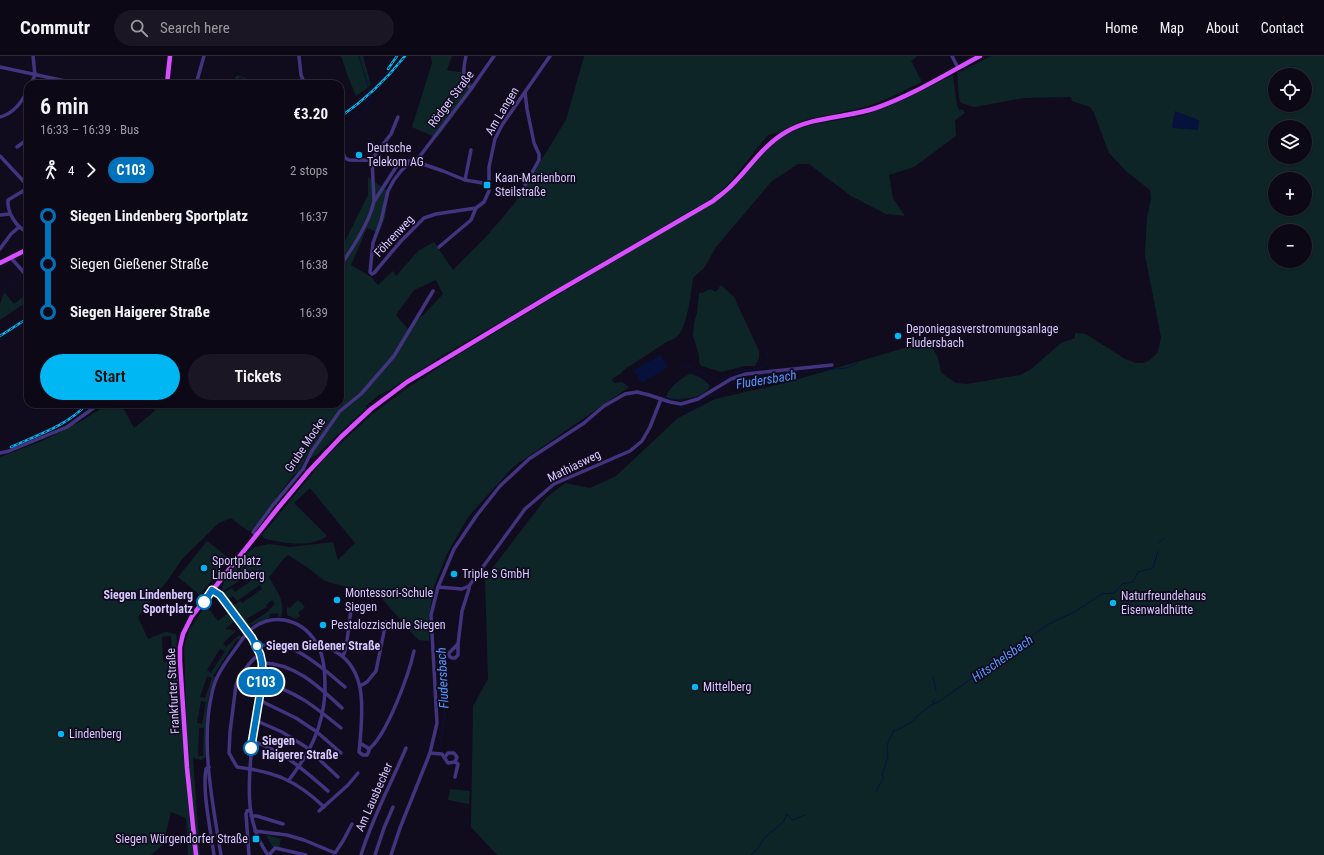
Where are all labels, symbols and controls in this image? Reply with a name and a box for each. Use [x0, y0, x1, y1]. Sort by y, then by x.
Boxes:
search box [114, 10, 394, 46]
text: Commutr [20, 16, 90, 39]
icon: search [128, 17, 150, 39]
text: Search here [160, 19, 230, 37]
text: Home [1105, 20, 1138, 36]
text: Map [1160, 20, 1184, 36]
text: About [1206, 20, 1239, 36]
text: Contact [1261, 20, 1304, 36]
street label: Rödger Straße [425, 68, 477, 130]
map controls [1268, 68, 1312, 268]
button: locate [1268, 68, 1312, 112]
street label: Am Langen [482, 84, 522, 137]
text: 6 min [40, 94, 89, 119]
text: €3.20 [293, 105, 328, 123]
button: layers [1268, 120, 1312, 164]
text: 16:33 – 16:39 · Bus [40, 122, 139, 137]
place label: Deutsche Telekom AG [367, 141, 424, 169]
marker: Deutsche Telekom AG [354, 150, 364, 160]
icon: walk [40, 159, 62, 181]
icon: forward [80, 159, 102, 181]
text: C103 [116, 162, 146, 178]
text: 4 [68, 163, 74, 178]
text: 2 stops [290, 163, 328, 178]
place label: Kaan-Marienborn Steilstraße [495, 171, 576, 199]
button: + [1268, 172, 1312, 216]
marker: Kaan-Marienborn Steilstraße [482, 180, 492, 190]
text: Siegen Lindenberg Sportplatz [70, 207, 248, 225]
text: 16:37 [299, 209, 328, 224]
street label: Föhrenweg [371, 212, 417, 260]
button: − [1268, 224, 1312, 268]
text: Siegen Gießener Straße [70, 255, 208, 273]
text: 16:38 [299, 257, 328, 272]
text: Siegen Haigerer Straße [70, 303, 210, 321]
text: 16:39 [299, 305, 328, 320]
place label: Deponiegasverstromungsanlage Fludersbach [906, 322, 1059, 350]
marker: Deponiegasverstromungsanlage Fludersbach [893, 331, 903, 341]
button: Start [40, 354, 180, 400]
button: Tickets [188, 354, 328, 400]
water label: Fludersbach [735, 367, 797, 392]
street label: Grube Mocke [282, 415, 328, 475]
street label: Mathiasweg [545, 447, 603, 485]
place label: Sportplatz Lindenberg [212, 554, 265, 582]
marker: Sportplatz Lindenberg [199, 563, 209, 573]
place label: Triple S GmbH [462, 567, 530, 581]
marker: Triple S GmbH [449, 569, 459, 579]
place label: Montessori-Schule Siegen [345, 586, 434, 614]
place label: Siegen Lindenberg Sportplatz [103, 588, 193, 616]
place label: Naturfreundehaus Eisenwaldhütte [1121, 589, 1206, 617]
marker: Siegen Lindenberg Sportplatz [196, 594, 212, 610]
marker: Montessori-Schule Siegen [332, 595, 342, 605]
marker: Naturfreundehaus Eisenwaldhütte [1108, 598, 1118, 608]
place label: Pestalozzischule Siegen [331, 618, 446, 632]
marker: Pestalozzischule Siegen [318, 620, 328, 630]
water label: Hitschelsbach [969, 632, 1036, 685]
place label: Siegen Gießener Straße [266, 639, 381, 653]
marker: Siegen Gießener Straße [251, 640, 263, 652]
street label: Frankfurter Straße [164, 647, 182, 734]
water label: Fludersbach [433, 647, 452, 709]
line badge: C103 [233, 669, 289, 695]
text: C103 [246, 674, 276, 690]
place label: Mittelberg [703, 680, 751, 694]
marker: Mittelberg [690, 682, 700, 692]
place label: Lindenberg [69, 727, 122, 741]
marker: Lindenberg [56, 729, 66, 739]
place label: Siegen Haigerer Straße [262, 734, 338, 762]
marker: Siegen Haigerer Straße [243, 740, 259, 756]
street label: Am Lausbecher [353, 760, 396, 833]
place label: Siegen Würgendorfer Straße [115, 832, 248, 846]
marker: Siegen Würgendorfer Straße [251, 834, 261, 844]

